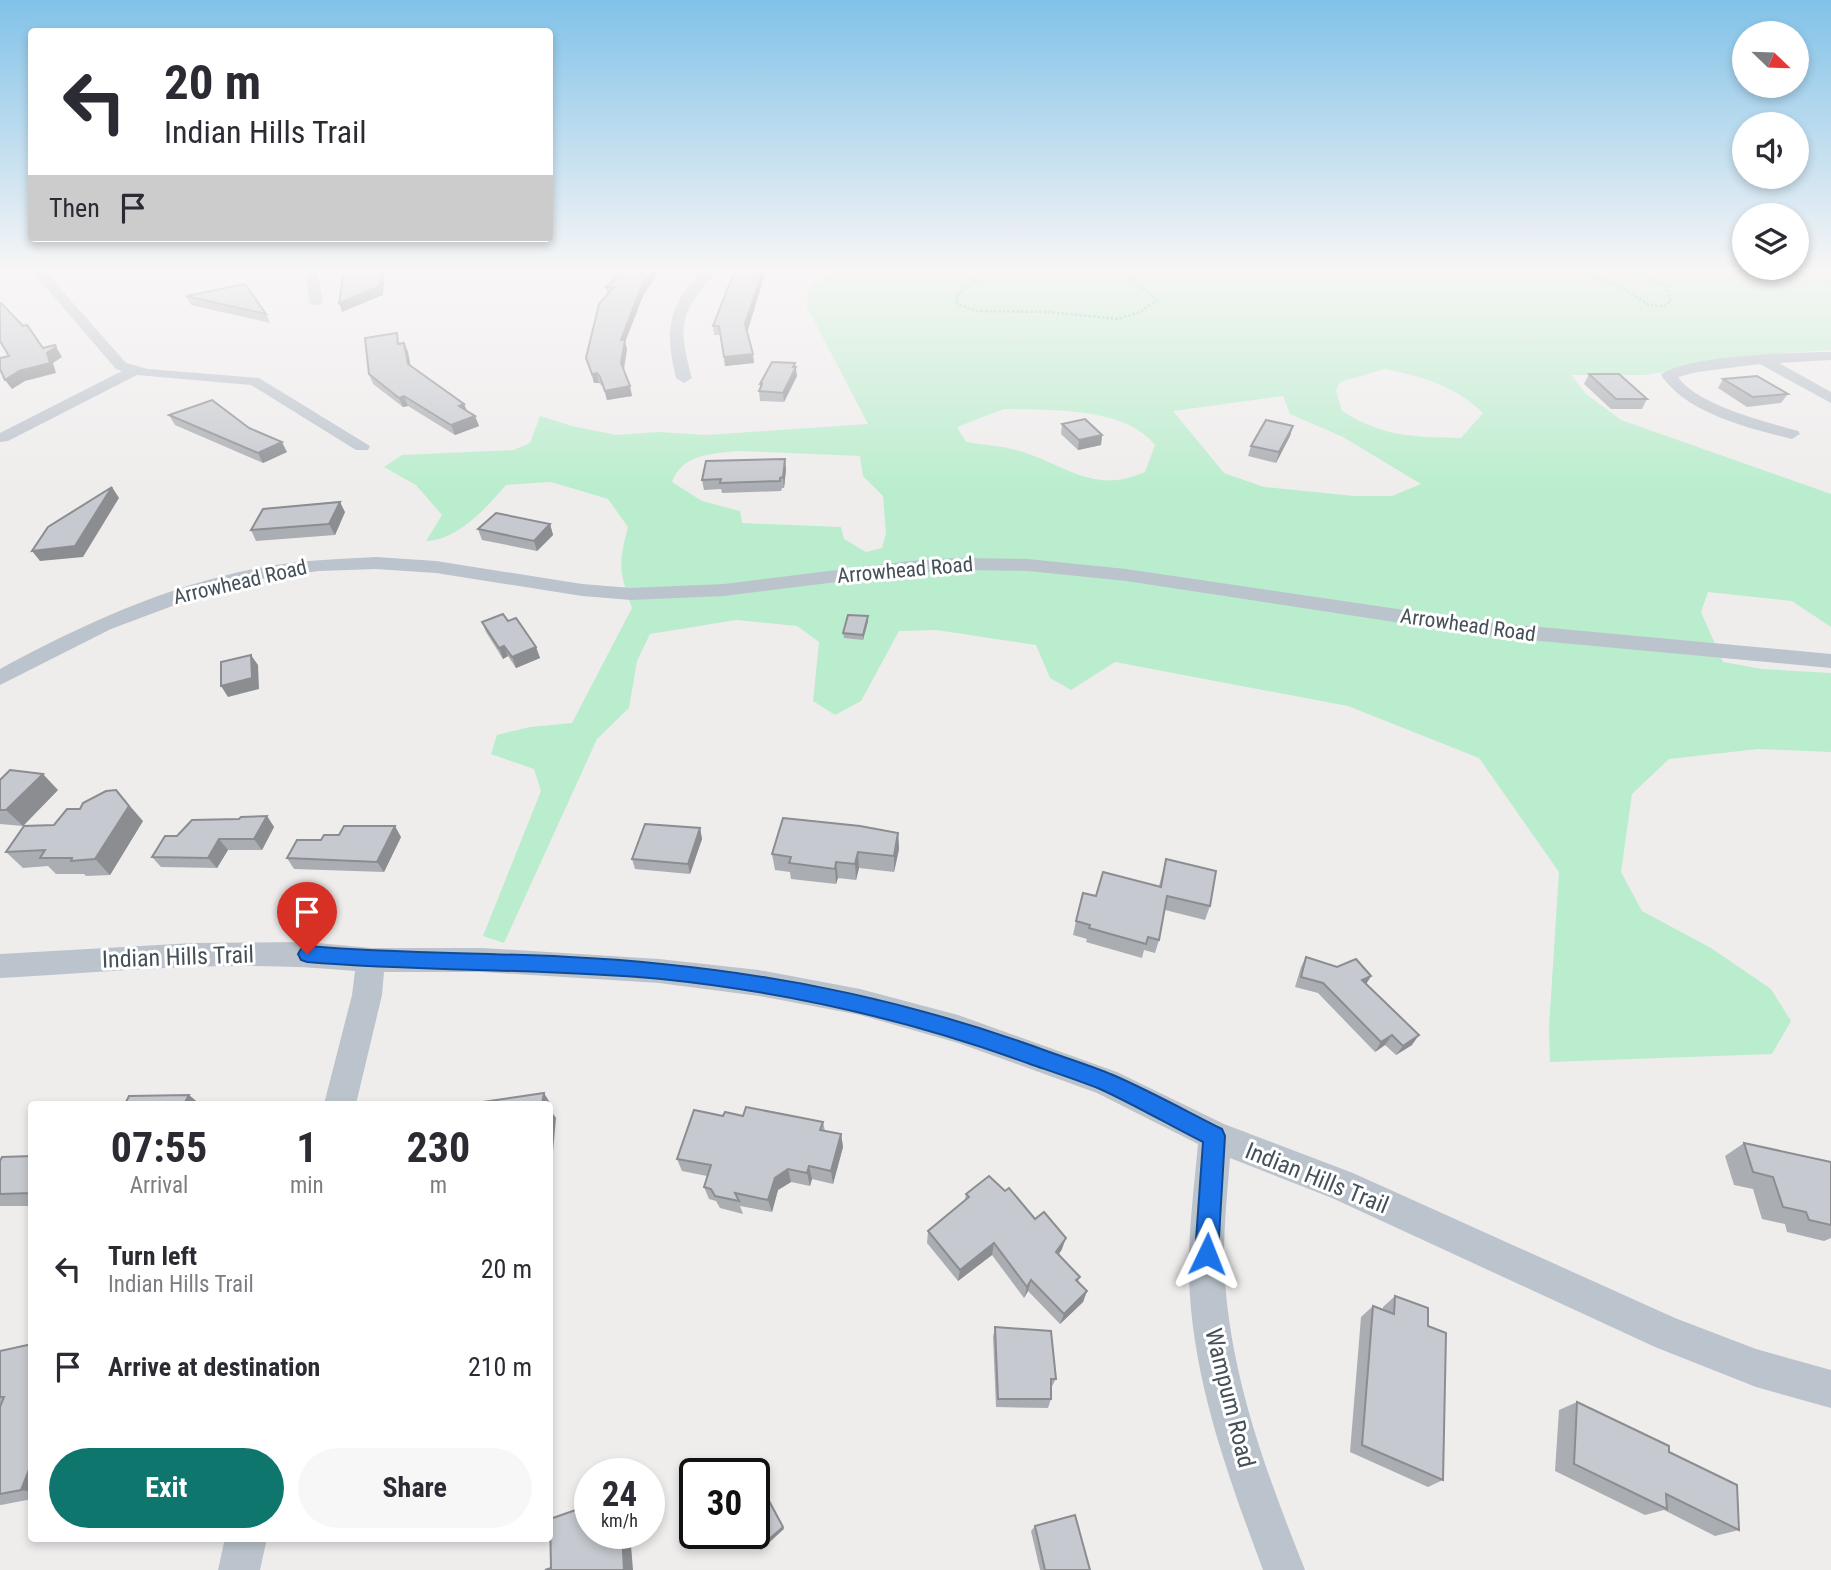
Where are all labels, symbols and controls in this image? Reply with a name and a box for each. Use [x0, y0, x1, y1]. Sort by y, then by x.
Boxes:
north arrow [1732, 21, 1810, 98]
map controls [1732, 21, 1809, 280]
text: 20 m [164, 54, 261, 111]
icon: left [49, 56, 140, 147]
button: sound [1732, 112, 1809, 189]
text: Indian Hills Trail [164, 113, 367, 151]
icon: arrive [114, 189, 152, 227]
text: Then [49, 193, 100, 223]
button: layers [1732, 203, 1809, 280]
street label: Arrowhead Road [836, 552, 974, 588]
street label: Arrowhead Road [171, 555, 309, 609]
street label: Arrowhead Road [1399, 604, 1537, 646]
pin [277, 882, 337, 954]
icon: arrive [288, 893, 326, 931]
street label: Indian Hills Trail [102, 940, 254, 974]
text: 07:55 [111, 1123, 207, 1172]
text: 1 [296, 1123, 317, 1172]
text: 230 [406, 1123, 470, 1172]
street label: Indian Hills Trail [1241, 1137, 1393, 1219]
text: Arrival [130, 1172, 188, 1199]
text: min [290, 1172, 324, 1199]
text: m [430, 1172, 447, 1199]
position arrow [1170, 1217, 1244, 1291]
text: Turn left [108, 1241, 197, 1271]
icon: left [49, 1250, 87, 1288]
text: 20 m [481, 1254, 532, 1284]
text: Indian Hills Trail [108, 1271, 254, 1298]
street label: Wampum Road [1199, 1325, 1261, 1471]
icon: arrive [49, 1348, 87, 1386]
text: Arrive at destination [108, 1352, 320, 1382]
text: 210 m [468, 1352, 532, 1382]
button: Exit [49, 1448, 284, 1528]
button: Share [298, 1448, 532, 1528]
speed limit sign: 30 [679, 1458, 770, 1549]
text: 24 [602, 1474, 637, 1515]
text: km/h [601, 1510, 638, 1531]

